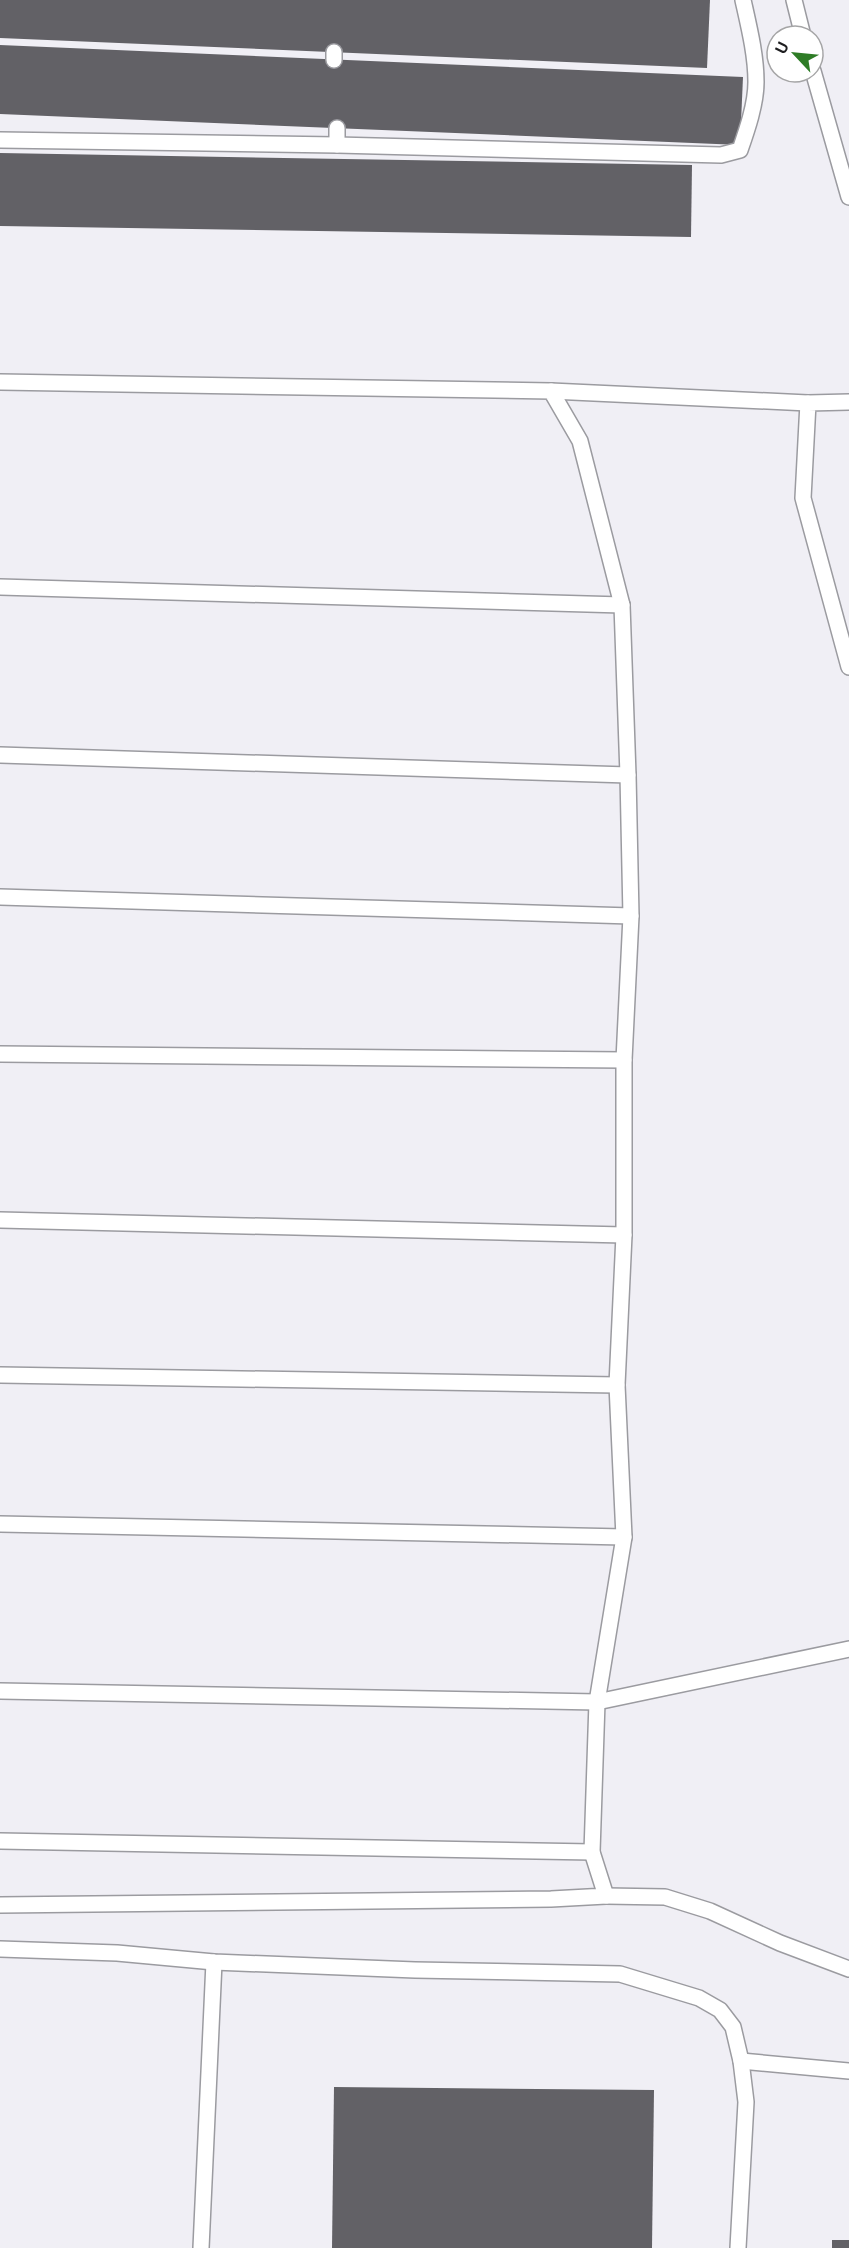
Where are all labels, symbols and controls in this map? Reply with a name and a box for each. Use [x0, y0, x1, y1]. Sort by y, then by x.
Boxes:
north arrow [765, 24, 825, 84]
text: U [770, 38, 794, 57]

